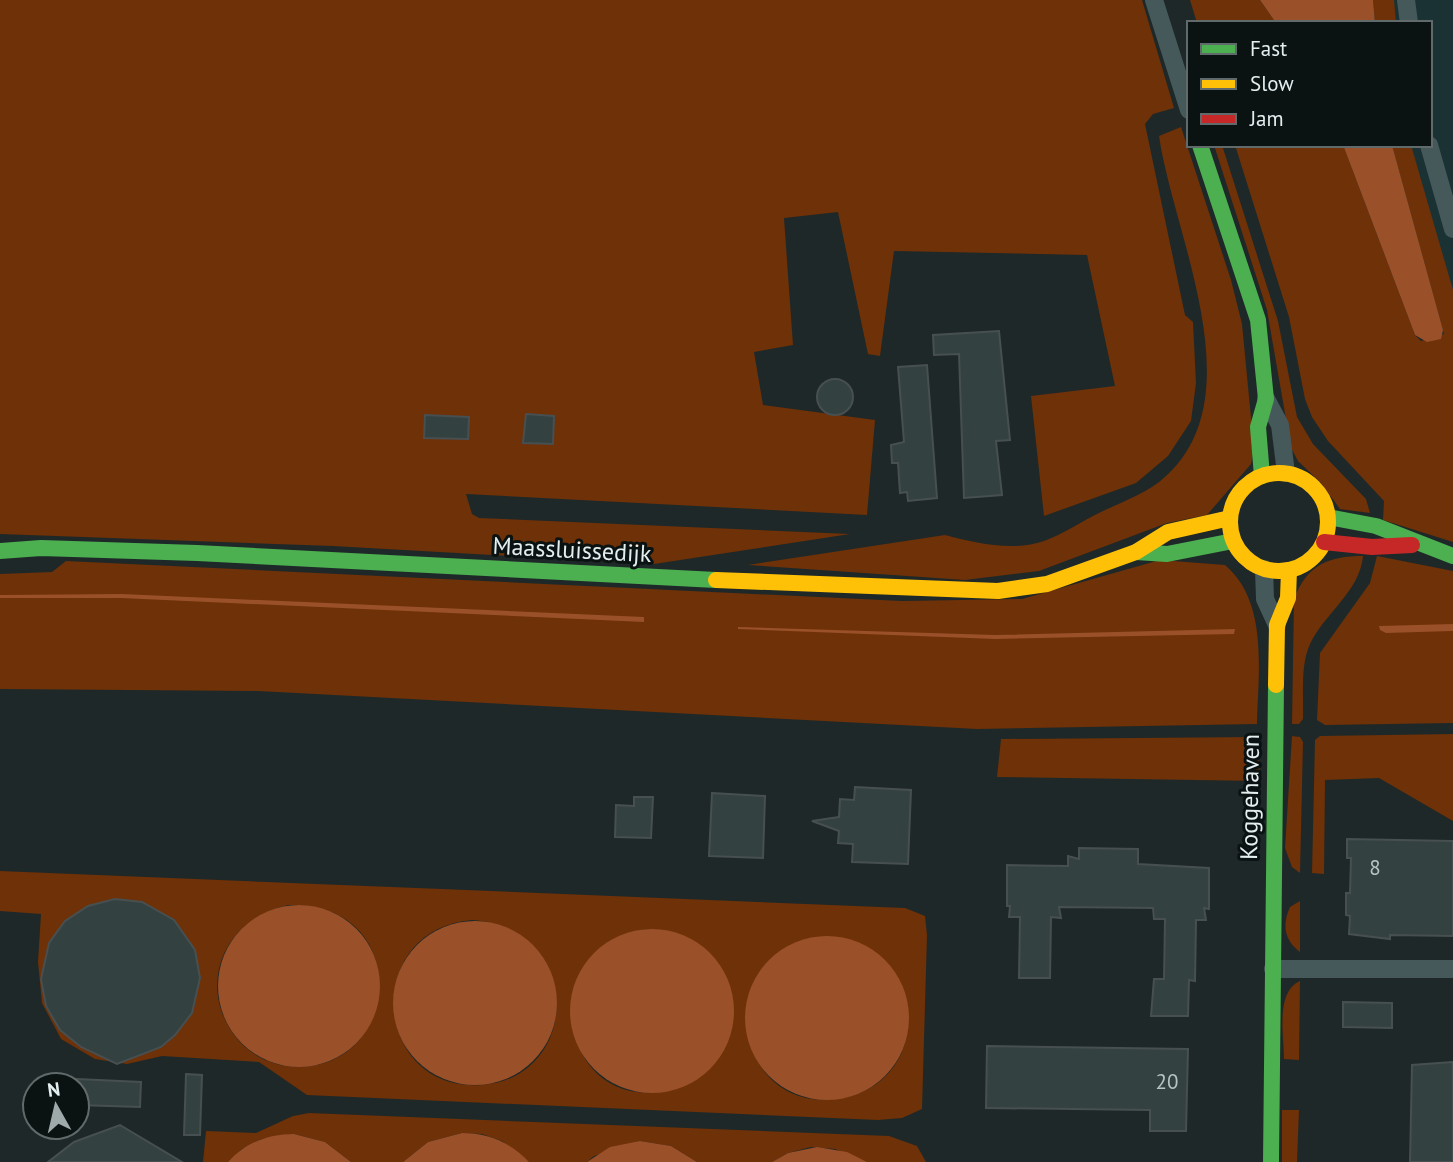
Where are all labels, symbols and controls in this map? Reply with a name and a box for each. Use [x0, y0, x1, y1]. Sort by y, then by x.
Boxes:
legend [1187, 21, 1432, 147]
text: Fast [1250, 35, 1287, 62]
text: Slow [1250, 70, 1294, 97]
text: Jam [1249, 105, 1284, 132]
street label: Maassluissedijk [492, 530, 653, 569]
street label: Koggehaven [1233, 734, 1266, 860]
house number: 8 [1369, 854, 1381, 881]
house number: 20 [1156, 1068, 1178, 1095]
north arrow [21, 1071, 91, 1141]
text: N [46, 1076, 61, 1102]

